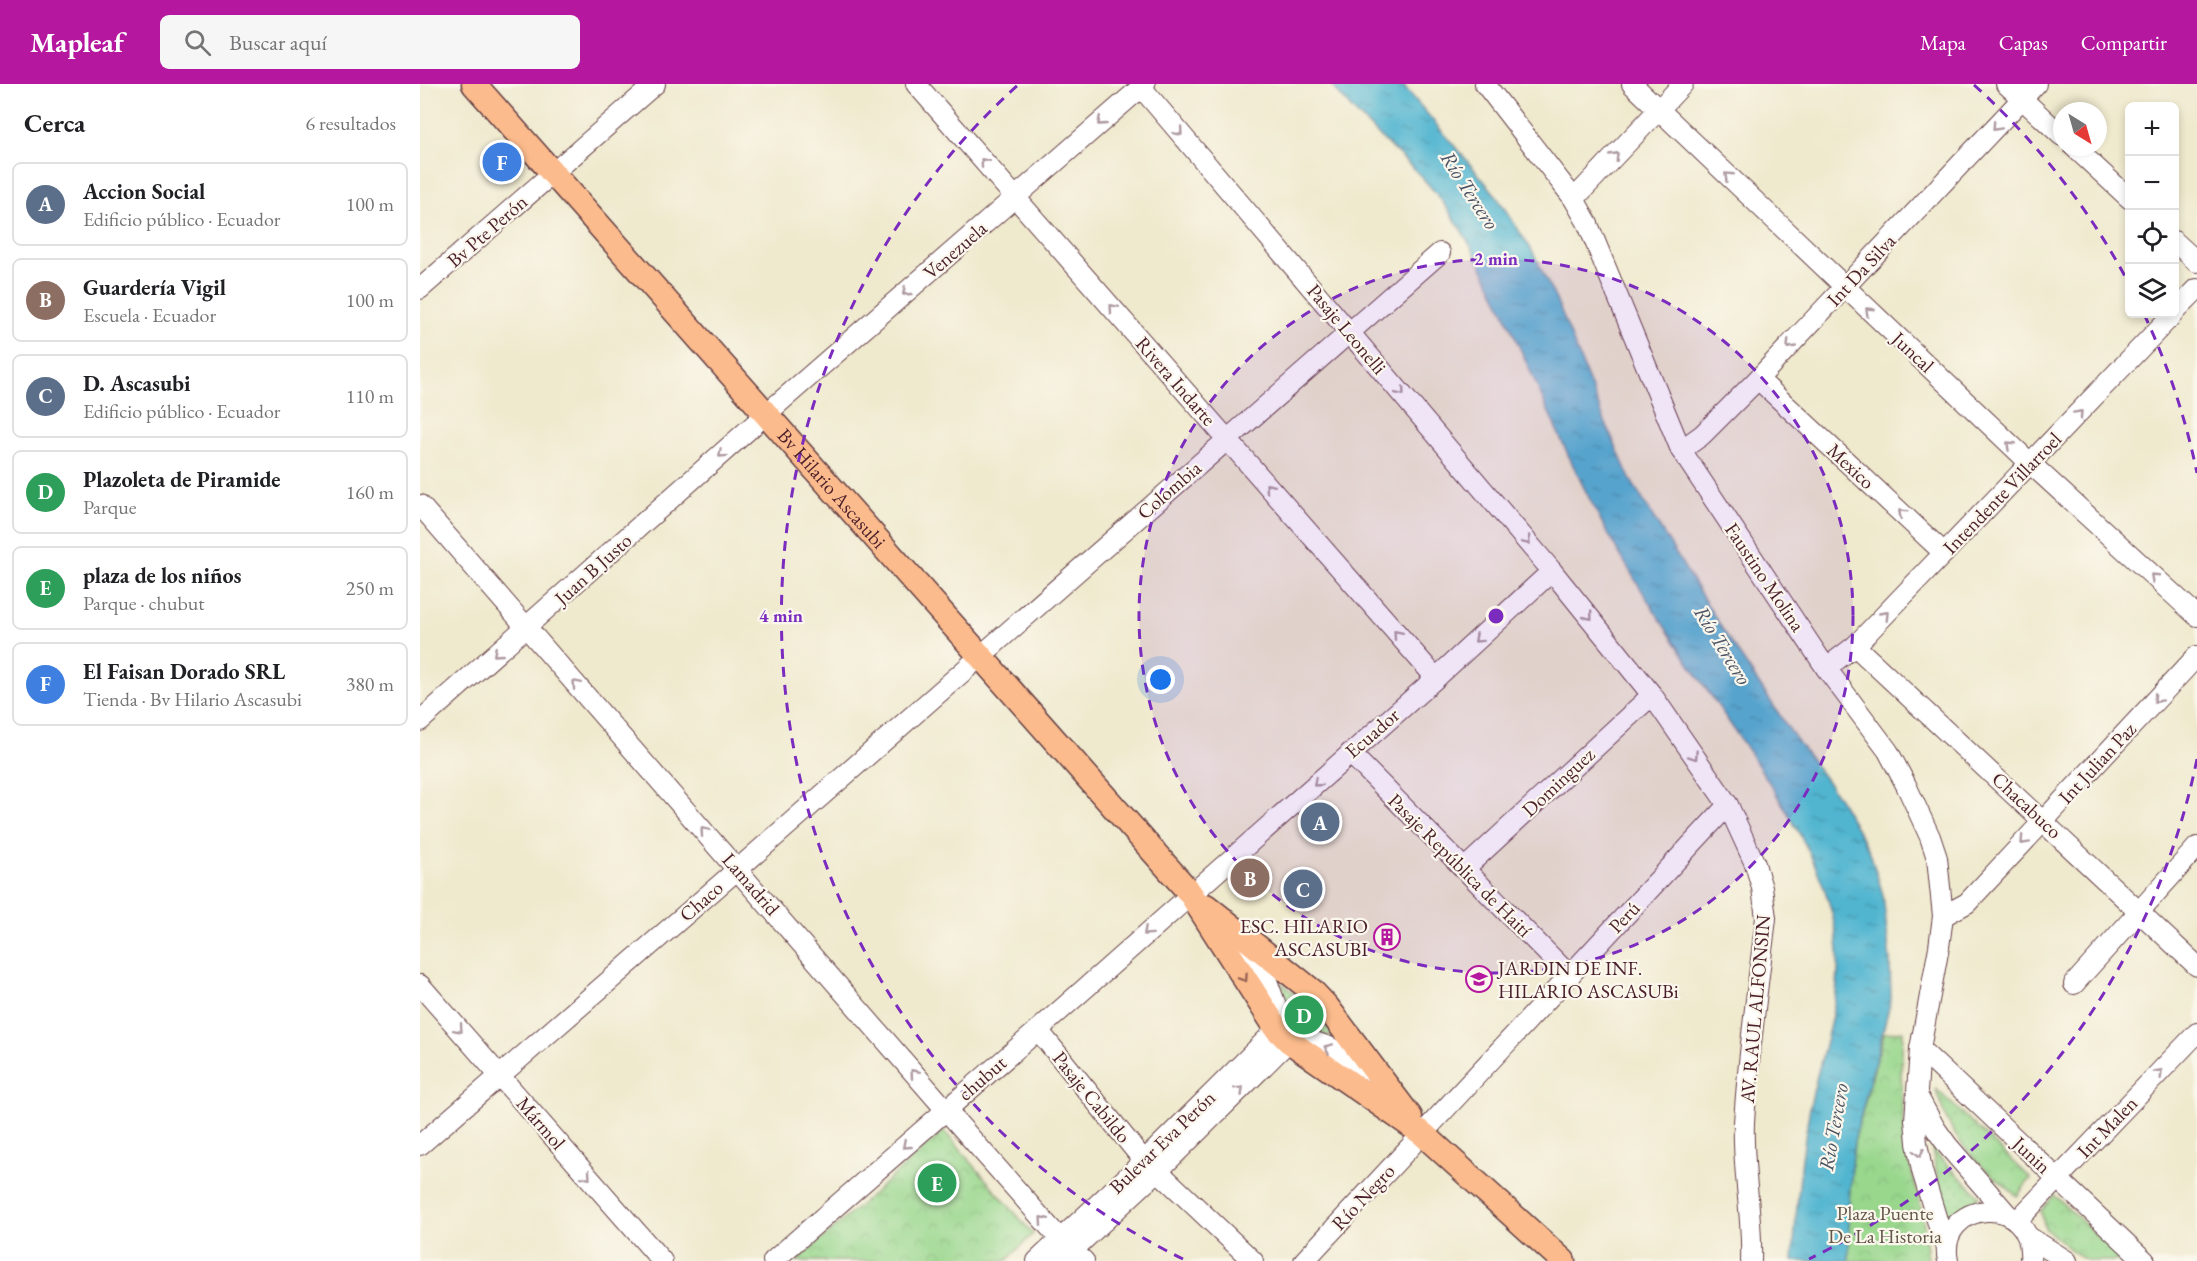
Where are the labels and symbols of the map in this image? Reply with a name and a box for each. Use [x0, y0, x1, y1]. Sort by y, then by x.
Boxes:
north arrow [2053, 102, 2107, 156]
one-way arrow [1097, 115, 1108, 126]
one-way arrow [1992, 120, 2003, 130]
one-way arrow [1172, 125, 1183, 136]
pin: F [482, 140, 521, 184]
water label: Río Tercero [1435, 146, 1505, 234]
one-way arrow [1607, 153, 1618, 164]
one-way arrow [981, 158, 992, 169]
one-way arrow [1725, 172, 1736, 183]
street label: Bv Pte Perón [441, 189, 533, 273]
street label: Venezuela [918, 215, 992, 285]
street label: Int Da Silva [1821, 228, 1901, 312]
text: 2 min [1474, 247, 1518, 270]
street label: Pasaje Leonelli [1301, 278, 1393, 380]
one-way arrow [902, 285, 913, 296]
one-way arrow [1109, 304, 1120, 315]
one-way arrow [1865, 307, 1876, 318]
street label: Juncal [1885, 325, 1940, 378]
street label: Rivera Indarte [1130, 331, 1222, 431]
one-way arrow [1786, 339, 1797, 349]
one-way arrow [1394, 385, 1405, 396]
one-way arrow [2071, 410, 2082, 421]
street label: Bv Hilario Ascasubi [772, 423, 892, 554]
street label: Intendente Villarroel [1937, 426, 2067, 560]
street label: Mexico [1822, 437, 1881, 495]
one-way arrow [2007, 441, 2018, 452]
one-way arrow [718, 447, 728, 458]
street label: Colombia [1131, 455, 1207, 525]
one-way arrow [1265, 483, 1276, 494]
one-way arrow [1898, 509, 1908, 520]
street label: Faustino Molina [1719, 518, 1811, 636]
street label: Juan B Justo [547, 527, 637, 612]
one-way arrow [1520, 534, 1531, 545]
one-way arrow [2150, 573, 2161, 584]
water label: Río Tercero [1688, 600, 1758, 690]
text: 4 min [759, 604, 803, 627]
centre of rings [1486, 606, 1506, 626]
one-way arrow [1581, 610, 1592, 621]
one-way arrow [1878, 611, 1889, 621]
one-way arrow [1393, 630, 1404, 640]
one-way arrow [1474, 632, 1485, 643]
one-way arrow [494, 646, 504, 657]
your location [1146, 665, 1175, 694]
one-way arrow [572, 680, 583, 691]
one-way arrow [2153, 692, 2164, 703]
street label: Ecuador [1339, 702, 1405, 764]
street label: Int Julian Paz [2053, 716, 2142, 809]
street label: Dominguez [1516, 741, 1600, 822]
one-way arrow [1687, 749, 1698, 760]
street label: Chacabuco [1986, 766, 2068, 844]
one-way arrow [1313, 775, 1324, 786]
street label: Pasaje República de Haití [1382, 787, 1538, 943]
pin: A [1300, 800, 1340, 844]
one-way arrow [700, 827, 711, 838]
one-way arrow [2020, 835, 2031, 845]
street label: Lamadrid [717, 847, 786, 921]
pin: B [1230, 856, 1270, 900]
pin: C [1284, 866, 1322, 912]
street label: Chaco [674, 875, 729, 927]
street label: Perú [1603, 895, 1646, 939]
place label: ESC. HILARIO ASCASUBI [1240, 913, 1368, 962]
street label: AV. RAUL ALFONSIN [1734, 913, 1776, 1105]
building icon: ESC. HILARIO ASCASUBI [1372, 922, 1402, 952]
one-way arrow [1143, 925, 1154, 936]
place label: JARDIN DE INF. HILARIO ASCASUBi [1496, 955, 1679, 1004]
school or university icon: JARDIN DE INF. HILARIO ASCASUBi [1464, 964, 1494, 994]
one-way arrow [1237, 972, 1249, 982]
pin: D [1284, 992, 1324, 1038]
one-way arrow [452, 1022, 463, 1033]
one-way arrow [1324, 1043, 1335, 1055]
street label: Pasaje Cabildo [1047, 1046, 1137, 1148]
street label: chubut [952, 1049, 1012, 1106]
one-way arrow [910, 1069, 921, 1080]
one-way arrow [2152, 1069, 2163, 1080]
water label: Río Tercero [1812, 1081, 1854, 1173]
street label: Bulevar Eva Perón [1103, 1084, 1221, 1199]
one-way arrow [1232, 1086, 1243, 1097]
street label: Int Malen [2071, 1090, 2143, 1164]
street label: Mármol [511, 1091, 571, 1155]
street label: Junin [2006, 1129, 2057, 1180]
one-way arrow [902, 1138, 913, 1149]
one-way arrow [1912, 1147, 1925, 1157]
street label: Río Negro [1326, 1158, 1401, 1236]
pin: E [918, 1160, 956, 1206]
one-way arrow [580, 1169, 591, 1180]
park label: Plaza Puente De La Historia [1828, 1200, 1942, 1249]
one-way arrow [1039, 1216, 1050, 1227]

